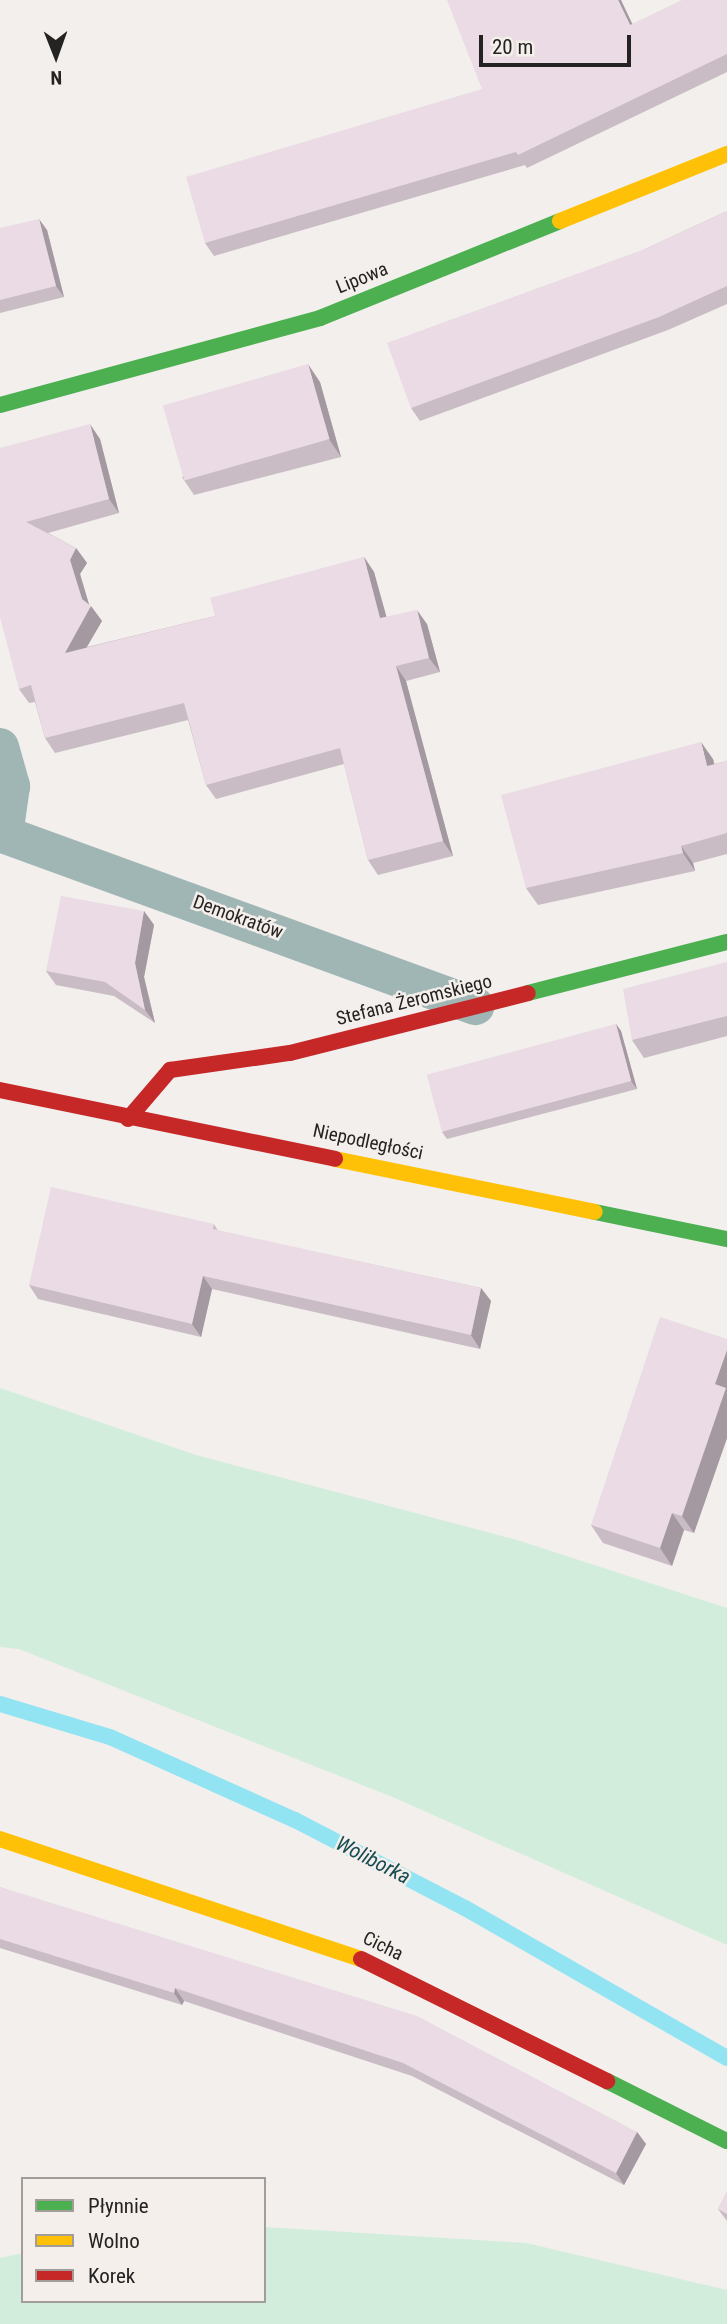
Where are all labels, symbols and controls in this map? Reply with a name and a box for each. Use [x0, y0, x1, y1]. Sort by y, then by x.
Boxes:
north arrow [21, 21, 91, 91]
scale bar [482, 21, 634, 65]
text: 20 m [492, 35, 533, 59]
text: N [50, 66, 62, 89]
street label: Lipowa [333, 257, 391, 299]
street label: Demokratów [190, 890, 286, 944]
street label: Stefana Żeromskiego [334, 970, 494, 1030]
street label: Niepodległości [311, 1119, 425, 1165]
water label: Woliborka [332, 1831, 414, 1889]
street label: Cicha [359, 1927, 407, 1965]
legend [21, 2177, 266, 2303]
text: Płynnie [88, 2194, 149, 2218]
text: Wolno [88, 2229, 140, 2253]
text: Korek [88, 2264, 135, 2288]

